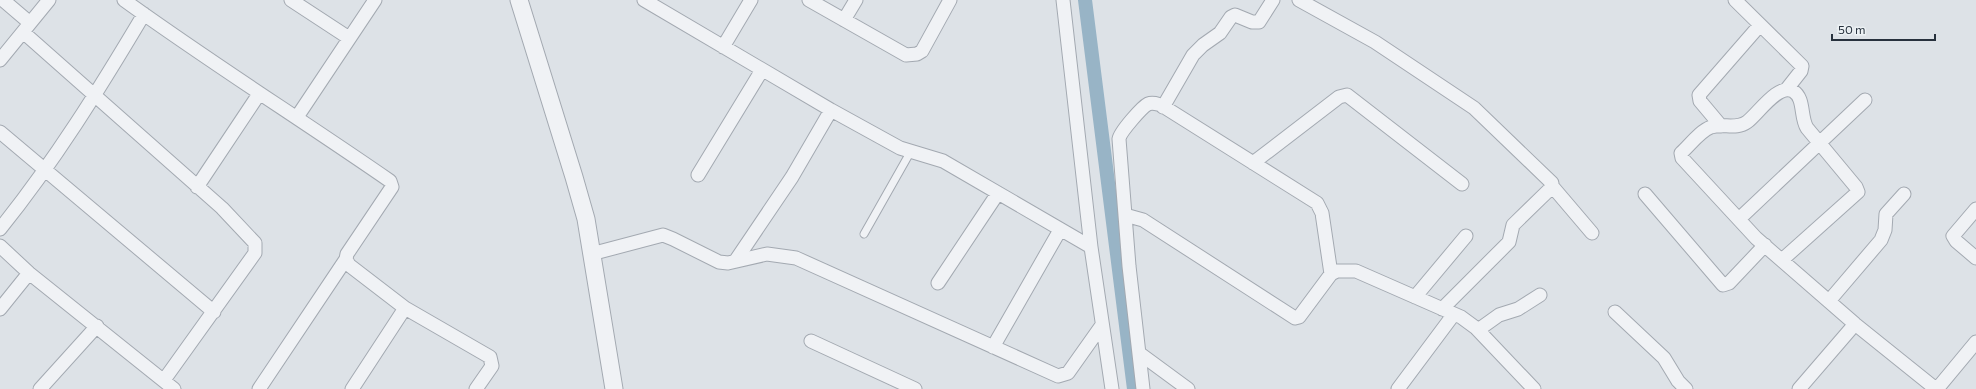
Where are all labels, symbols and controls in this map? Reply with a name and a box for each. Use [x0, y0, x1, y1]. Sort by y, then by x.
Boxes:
scale bar [1832, 16, 1935, 42]
text: 50 m [1838, 22, 1866, 36]

